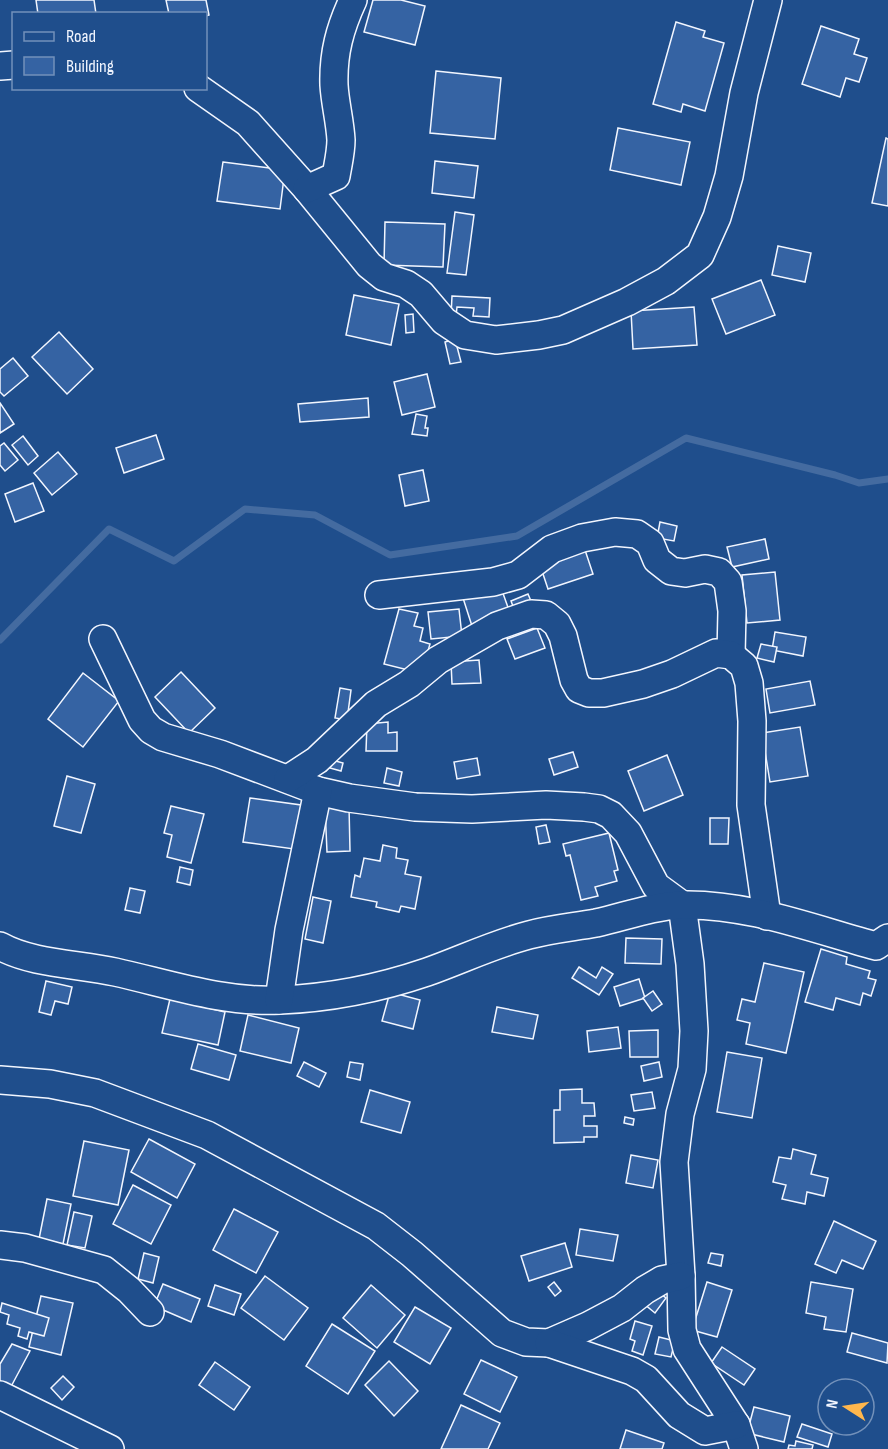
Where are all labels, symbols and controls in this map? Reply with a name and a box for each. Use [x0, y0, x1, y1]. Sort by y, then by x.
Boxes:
legend [12, 12, 207, 90]
text: Road [66, 26, 96, 47]
text: Building [66, 56, 114, 77]
north arrow [816, 1377, 876, 1437]
text: N [823, 1398, 843, 1410]

